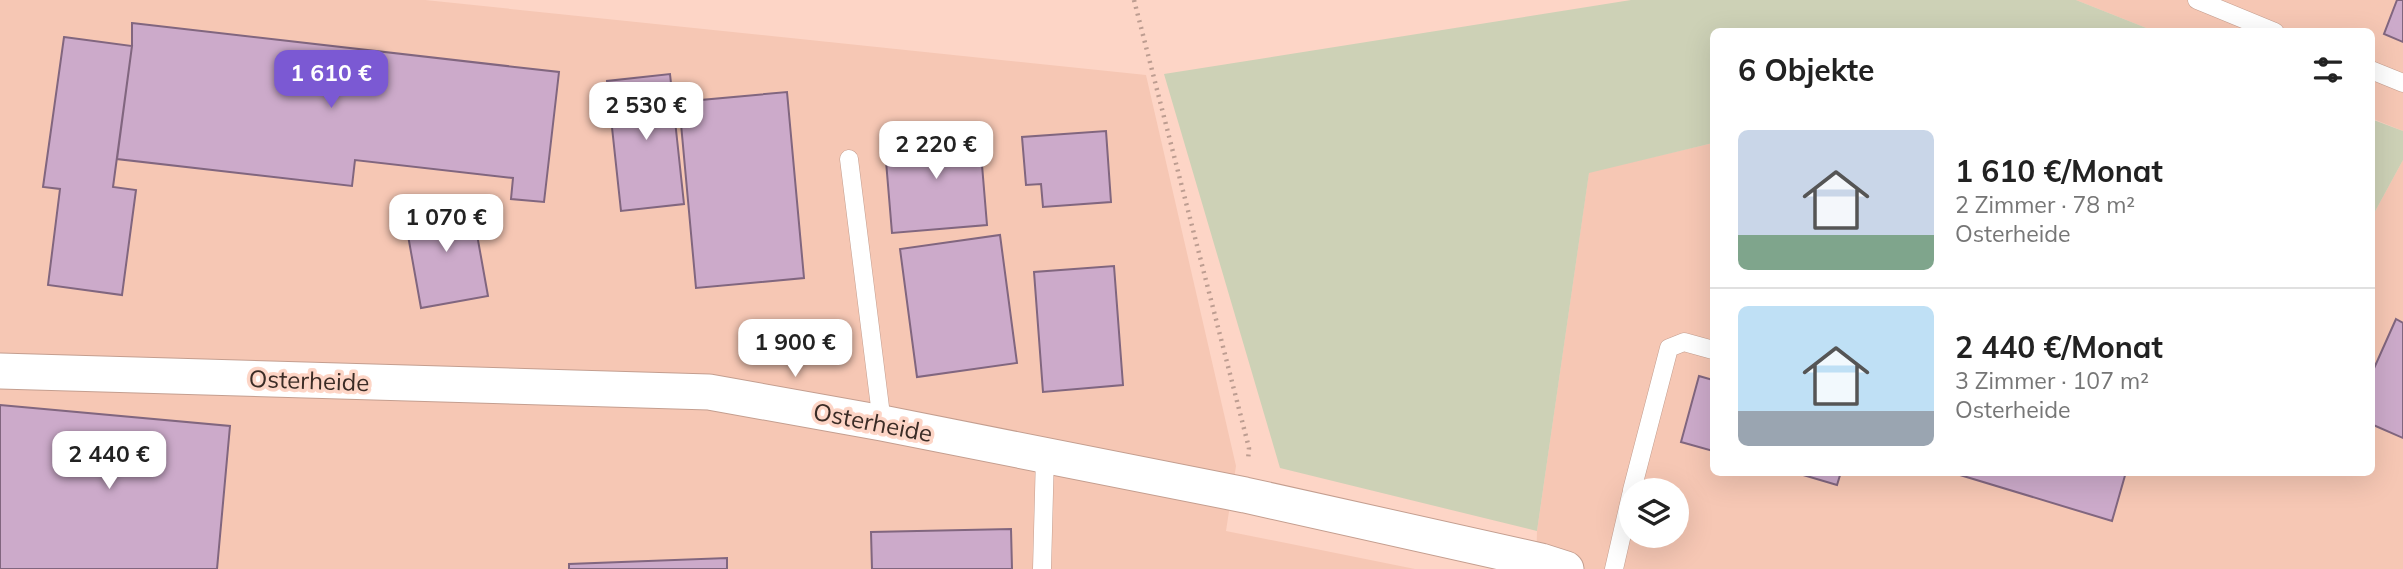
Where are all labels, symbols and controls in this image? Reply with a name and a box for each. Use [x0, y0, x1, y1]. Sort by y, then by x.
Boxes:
pin: 1 610 € [266, 50, 396, 110]
text: 6 Objekte [1738, 51, 1874, 89]
icon: filters [2309, 51, 2347, 89]
text: 1 610 € [290, 58, 372, 87]
pin: 2 530 € [581, 82, 711, 142]
text: 2 530 € [605, 90, 687, 119]
pin: 2 220 € [871, 122, 1001, 181]
text: 2 220 € [895, 129, 977, 158]
text: 1 610 €/Monat [1955, 152, 2163, 190]
icon: home [1794, 158, 1878, 242]
text: 2 Zimmer · 78 m² [1955, 190, 2135, 219]
pin: 1 070 € [381, 194, 511, 254]
text: 1 070 € [405, 202, 487, 231]
text: Osterheide [1955, 219, 2071, 248]
pin: 1 900 € [730, 320, 860, 379]
text: 1 900 € [754, 327, 836, 356]
text: 2 440 €/Monat [1955, 328, 2163, 366]
icon: home [1794, 334, 1878, 418]
street label: Osterheide [248, 363, 370, 397]
text: 3 Zimmer · 107 m² [1955, 366, 2149, 395]
text: Osterheide [1955, 395, 2071, 424]
street label: Osterheide [811, 396, 935, 448]
pin: 2 440 € [44, 432, 174, 491]
text: 2 440 € [68, 439, 150, 468]
map controls [1619, 478, 1689, 548]
button: layers [1619, 478, 1689, 548]

